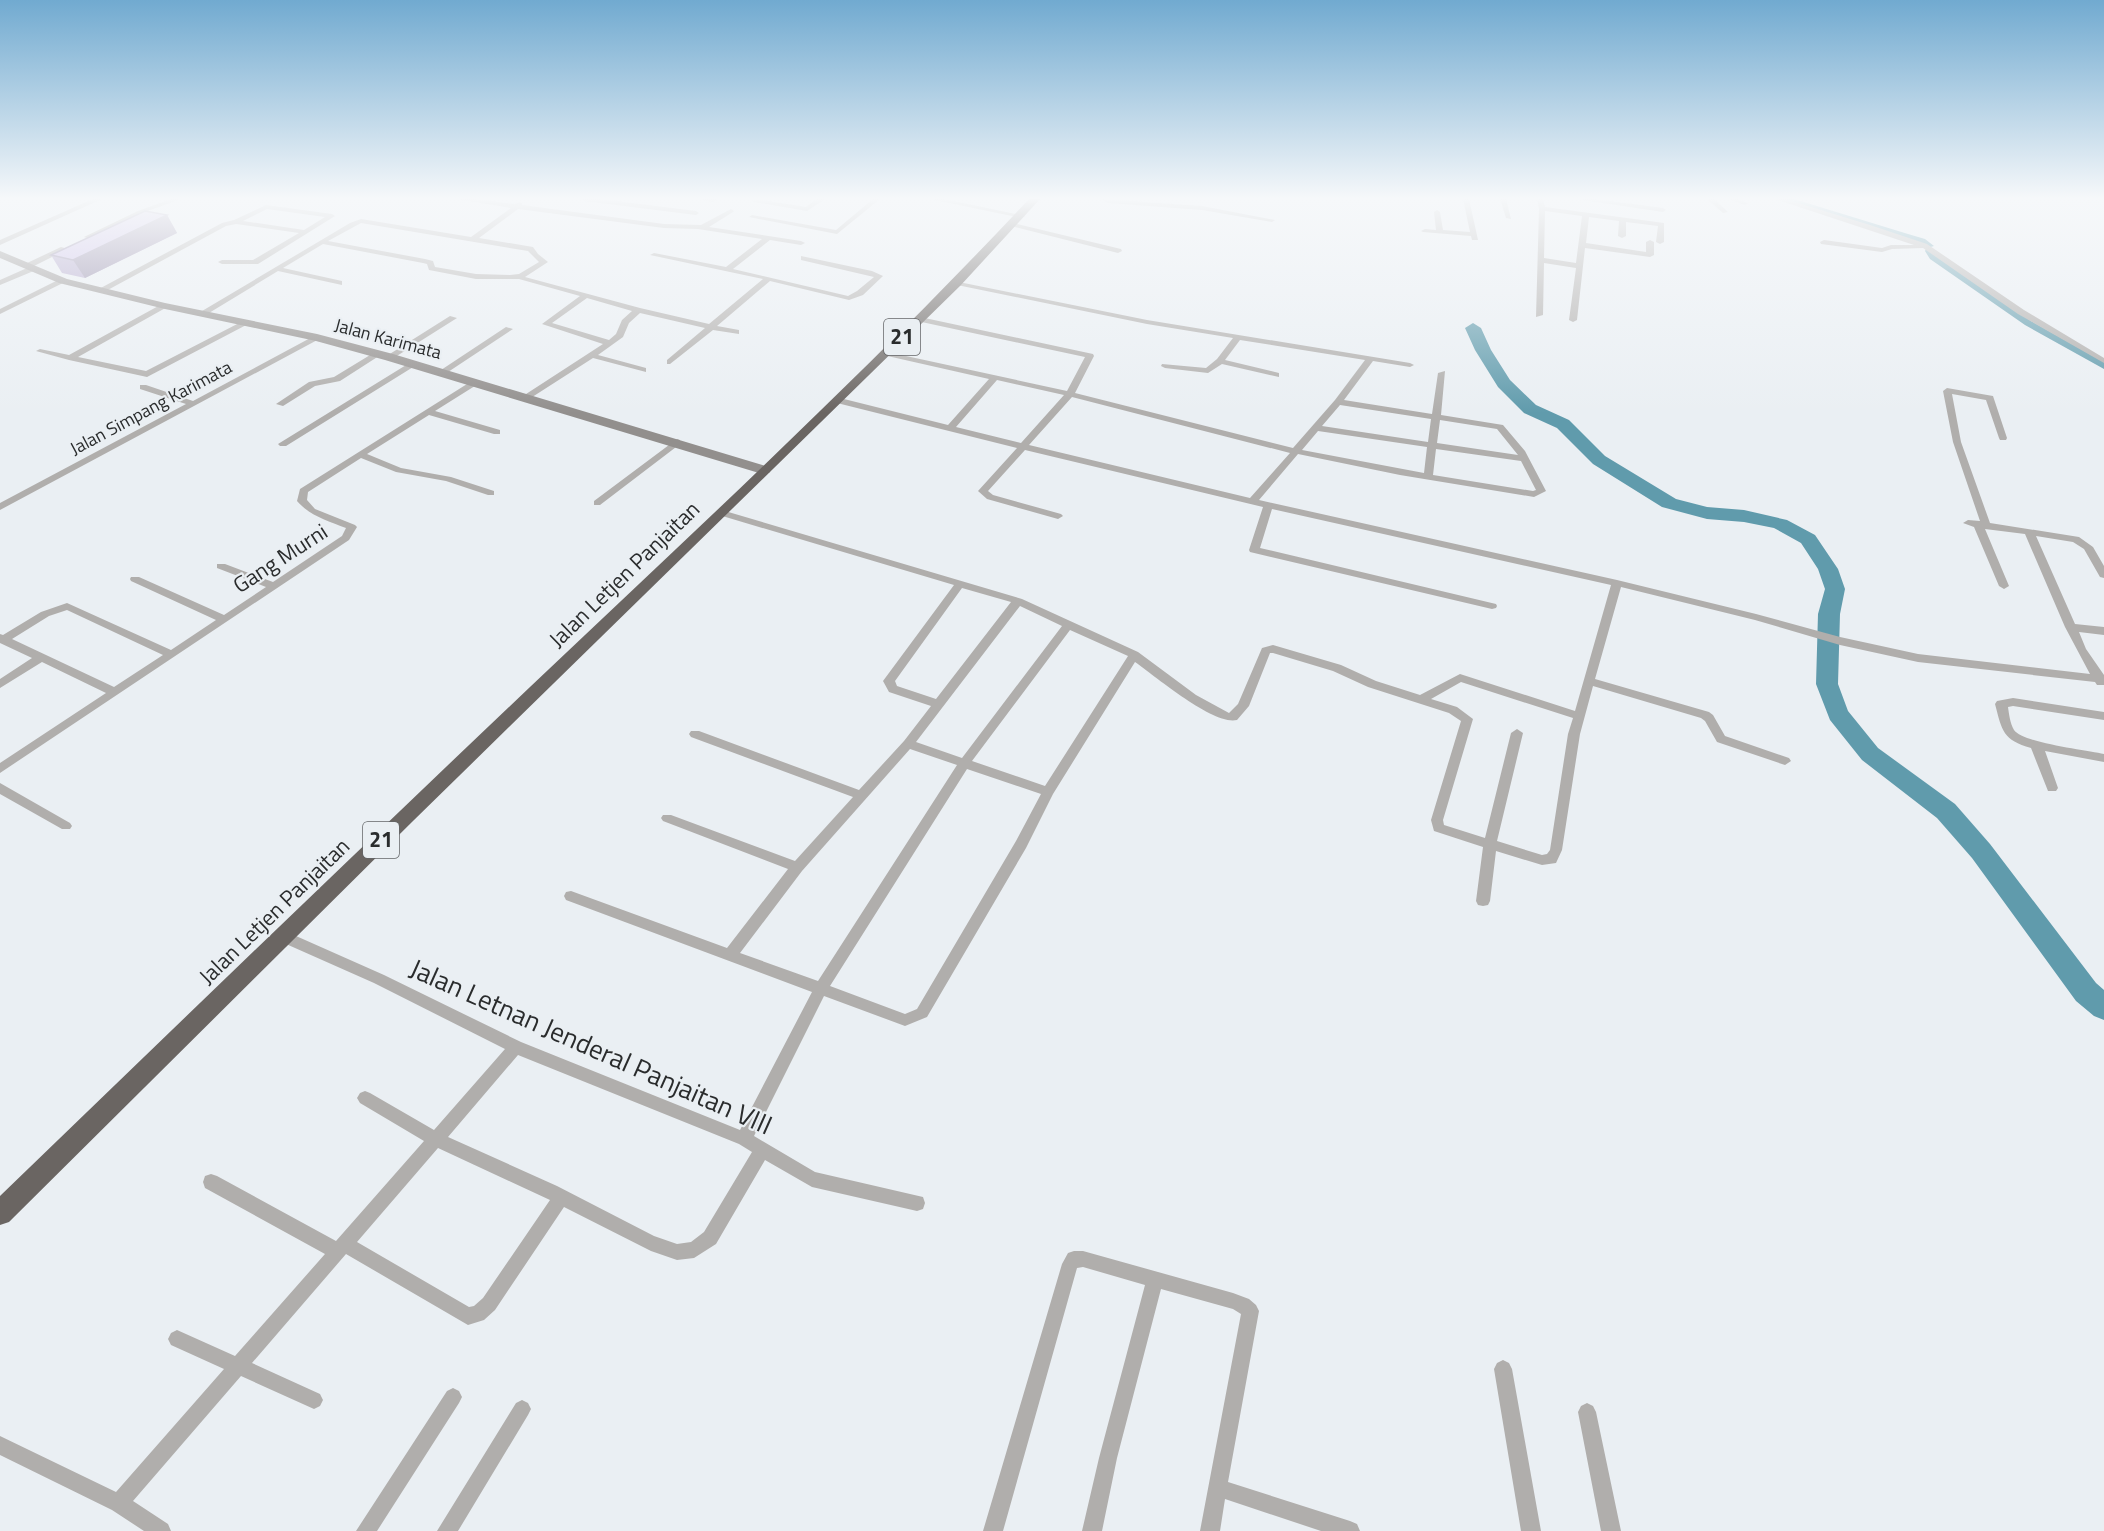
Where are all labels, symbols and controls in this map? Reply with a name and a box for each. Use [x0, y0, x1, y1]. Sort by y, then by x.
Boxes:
street label: Jalan Karimata [332, 311, 445, 366]
road number: 21 [884, 319, 920, 355]
street label: Jalan Simpang Karimata [65, 353, 237, 462]
street label: Jalan Letjen Panjaitan [541, 493, 707, 655]
street label: Gang Murni [226, 515, 334, 601]
road number: 21 [363, 822, 399, 858]
street label: Jalan Letjen Panjaitan [191, 830, 357, 992]
street label: Jalan Letnan Jenderal Panjaitan VIII [404, 947, 779, 1144]

